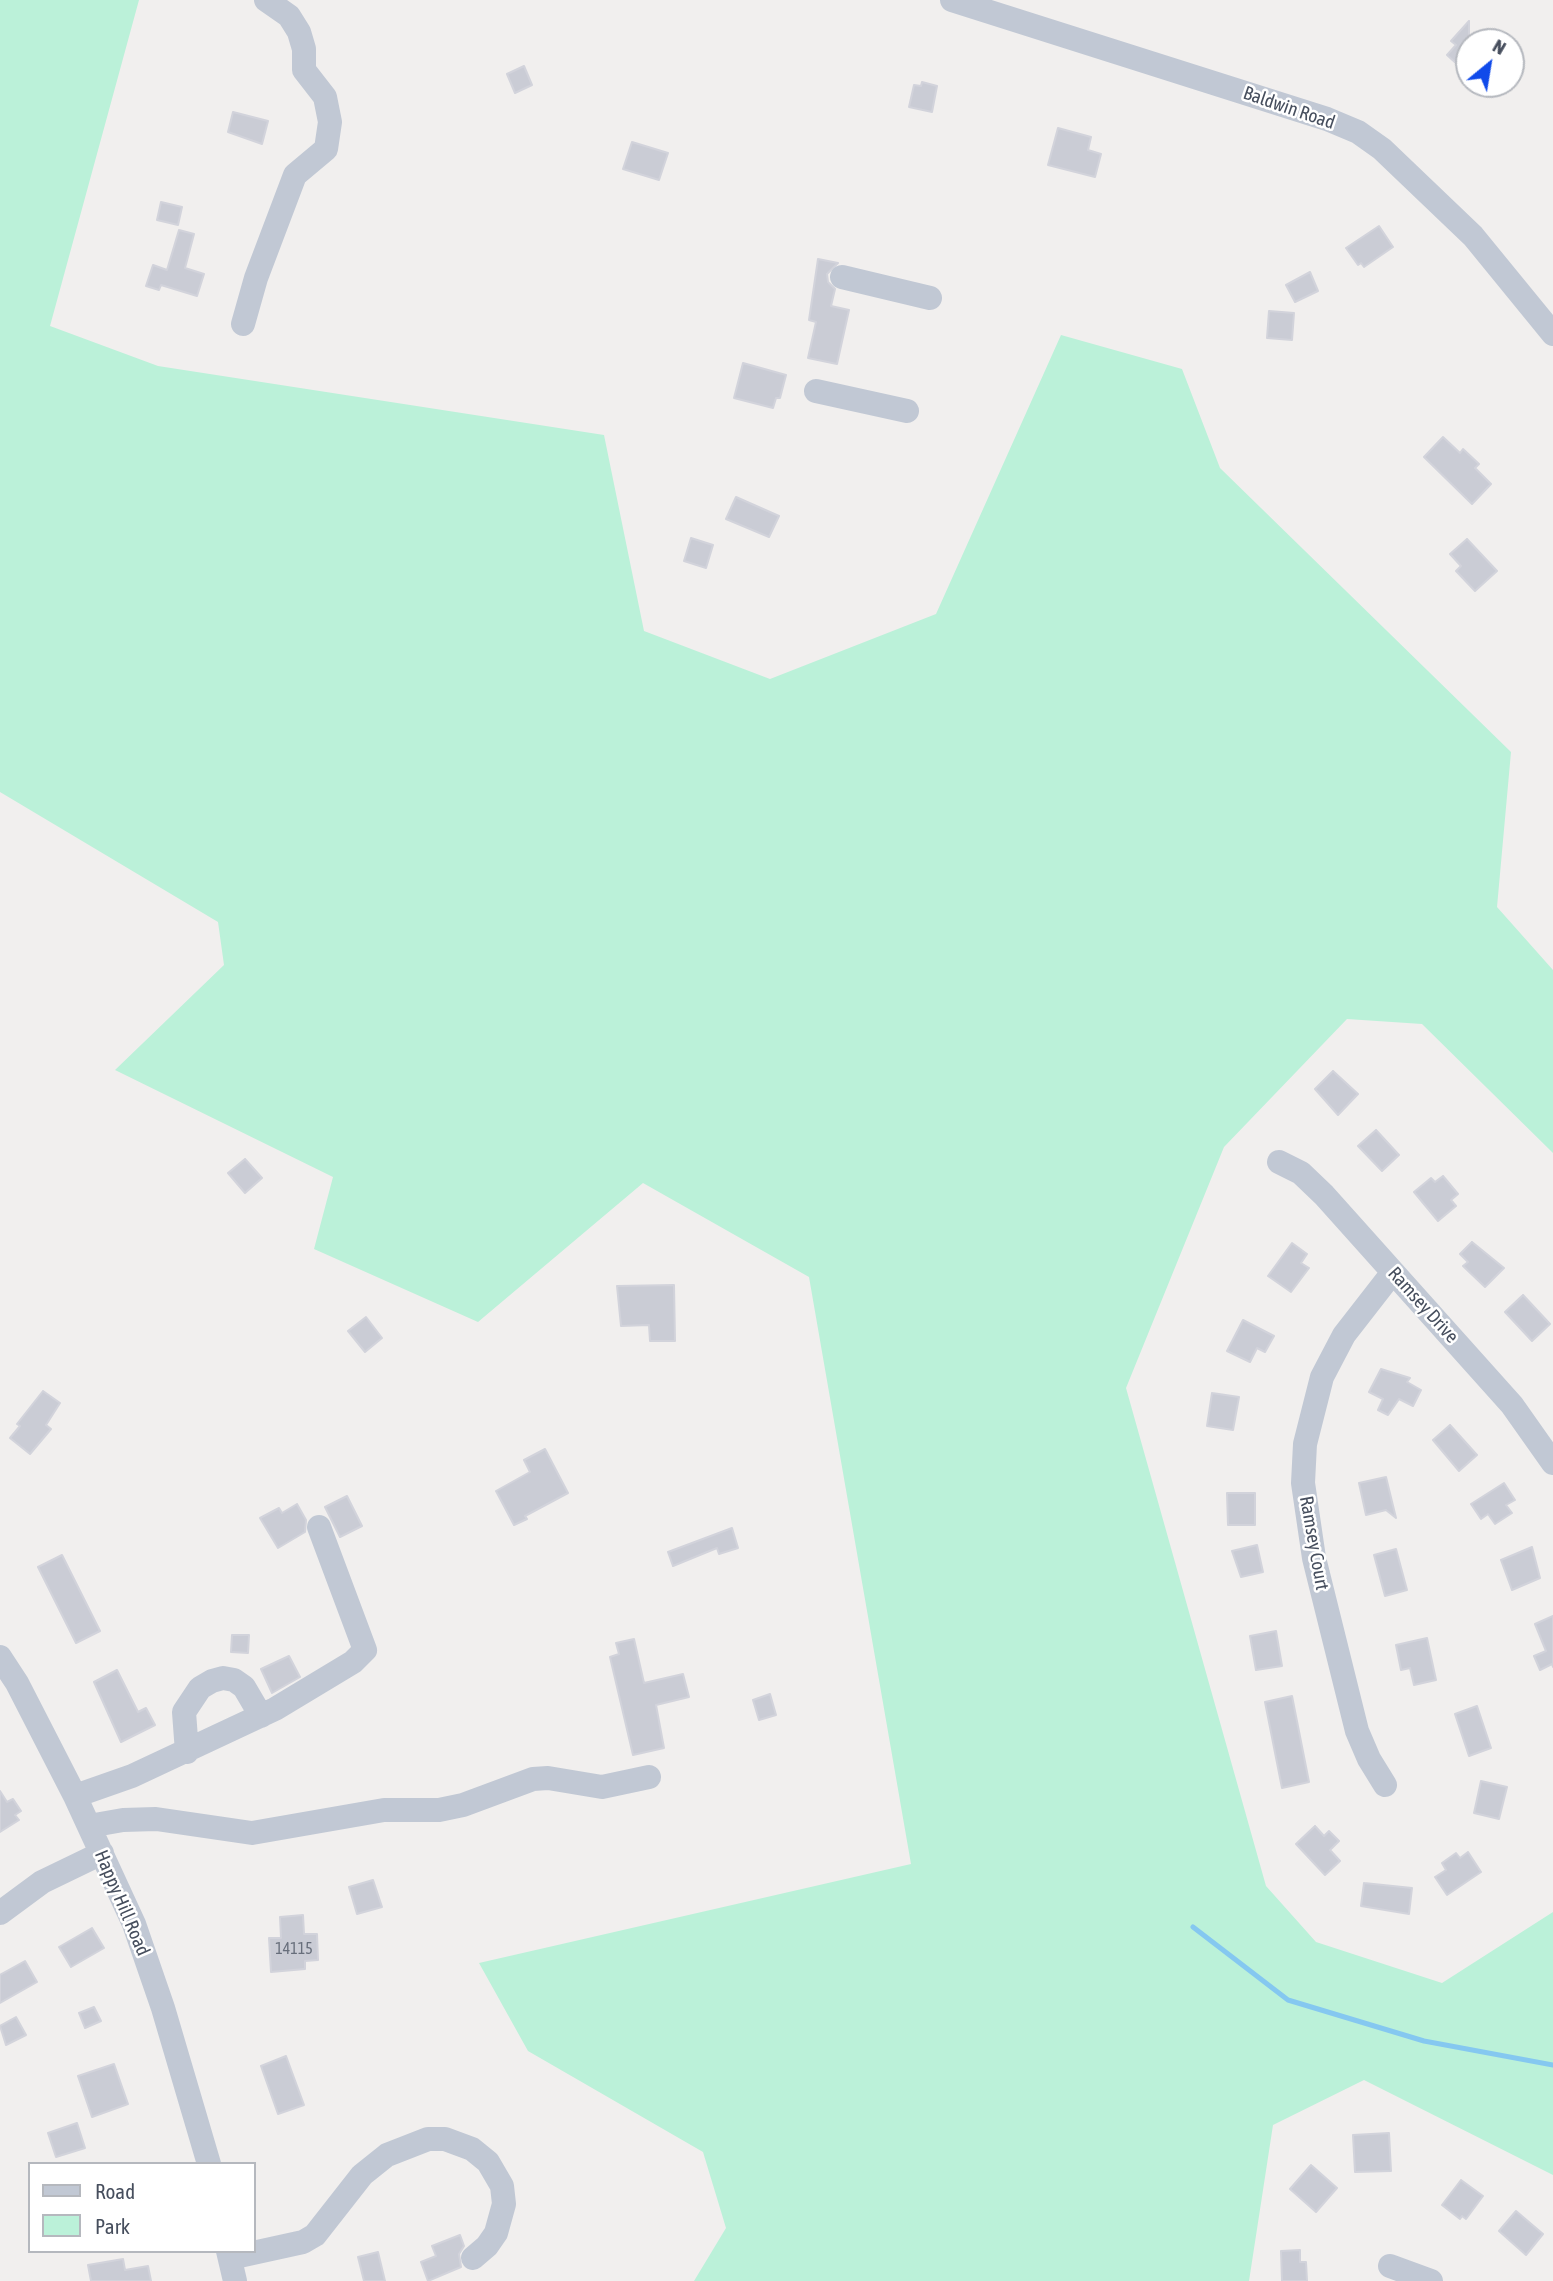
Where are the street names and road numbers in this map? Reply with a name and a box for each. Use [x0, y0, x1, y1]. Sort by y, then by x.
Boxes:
street label: Baldwin Road [1240, 82, 1338, 134]
street label: Ramsey Drive [1383, 1262, 1463, 1348]
street label: Ramsey Court [1295, 1494, 1333, 1592]
street label: Happy Hill Road [90, 1847, 154, 1959]

